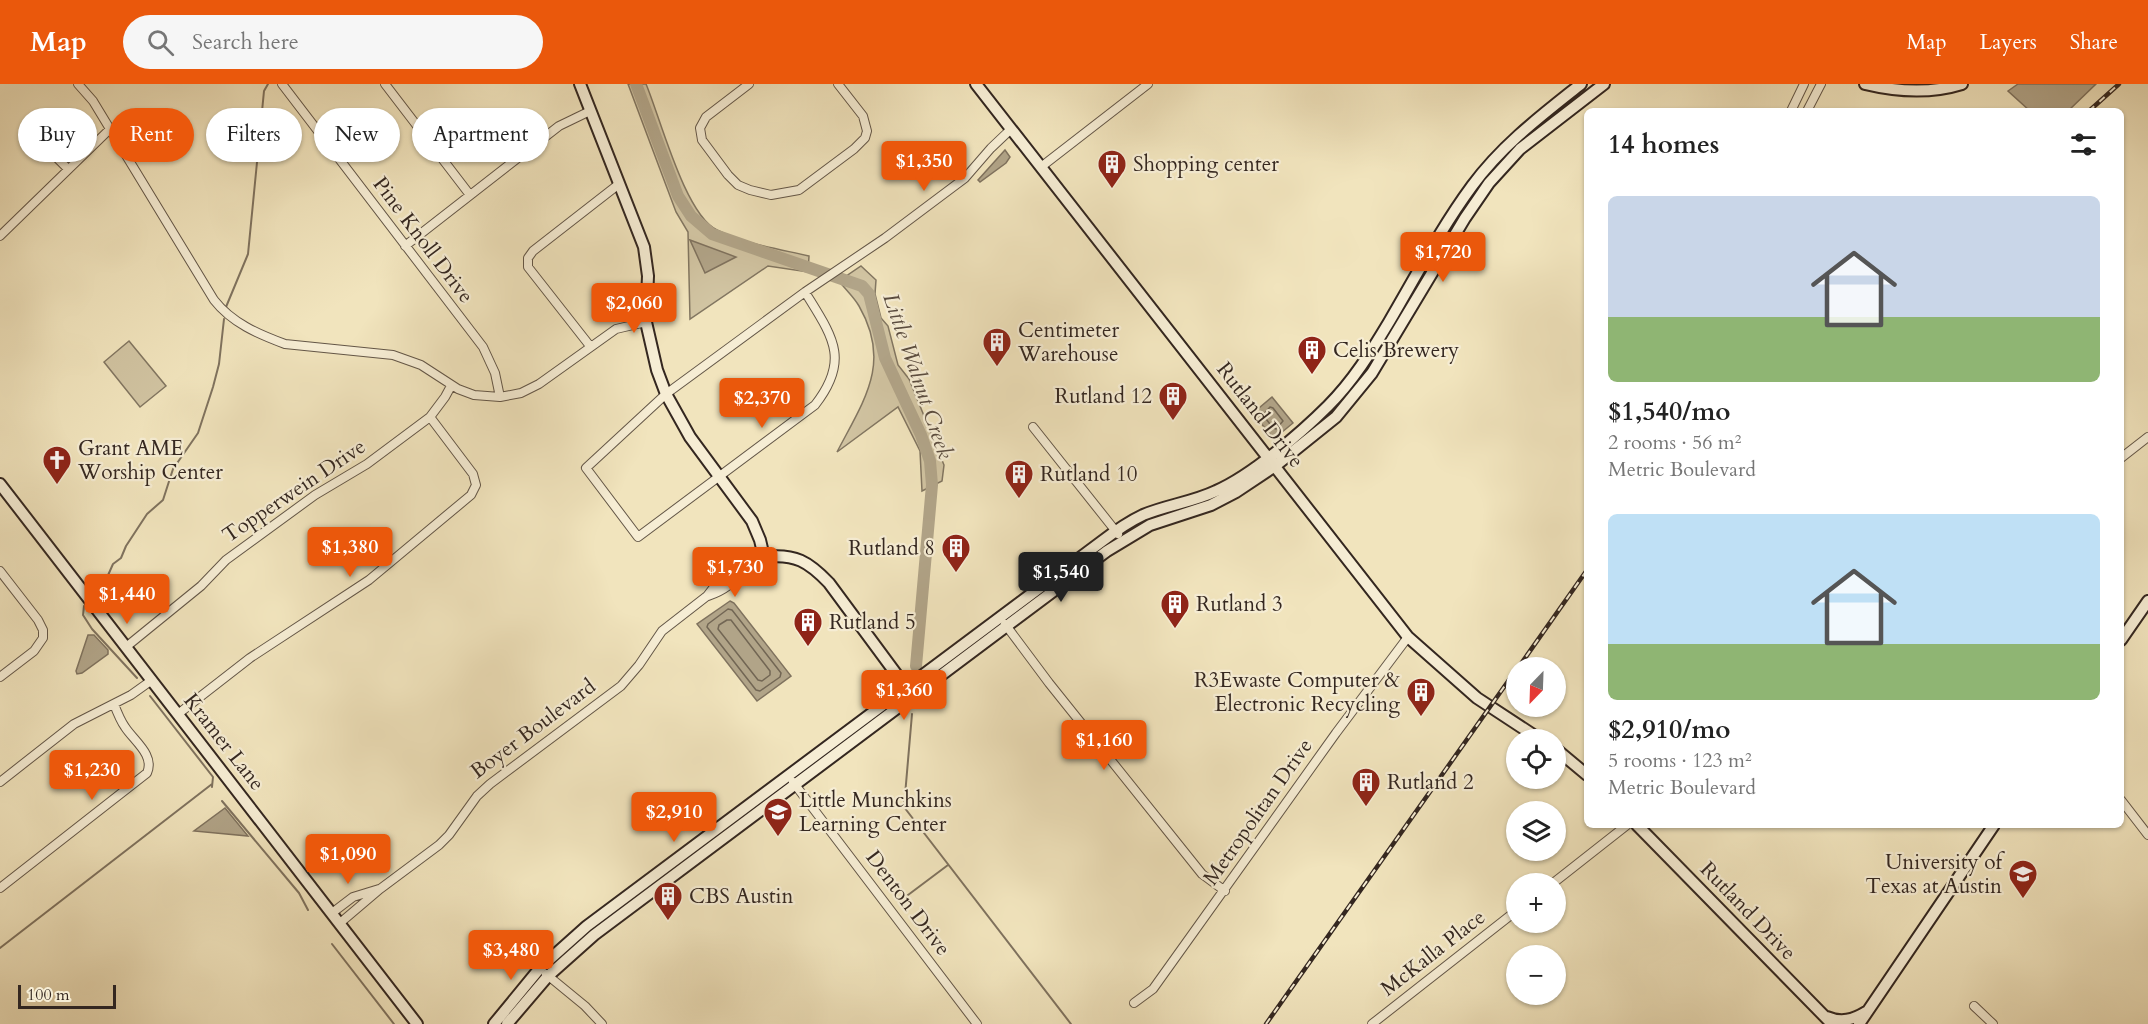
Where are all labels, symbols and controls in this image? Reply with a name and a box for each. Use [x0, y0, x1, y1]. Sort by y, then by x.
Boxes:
search box [123, 15, 543, 69]
text: Map [30, 23, 87, 61]
icon: search [144, 26, 177, 59]
text: Search here [192, 27, 299, 57]
text: Map [1907, 28, 1947, 57]
text: Layers [1980, 28, 2037, 57]
text: Share [2070, 28, 2118, 57]
chip: Buy [18, 108, 97, 162]
chip: Rent [109, 108, 194, 162]
chip: Filters [206, 108, 302, 162]
chip: New [314, 108, 400, 162]
chip: Apartment [412, 108, 549, 162]
text: 14 homes [1608, 127, 1719, 162]
icon: filters [2067, 128, 2100, 161]
pin: $1,350 [875, 141, 973, 192]
text: $1,350 [895, 147, 953, 174]
building icon: Shopping center [1096, 148, 1128, 190]
place label: Shopping center [1133, 150, 1279, 179]
street label: Pine Knoll Drive [366, 171, 480, 309]
pin: $1,720 [1394, 232, 1492, 283]
icon: home [1800, 235, 1908, 343]
text: $1,720 [1414, 238, 1472, 265]
pin: $2,060 [585, 283, 683, 334]
text: $2,060 [605, 289, 663, 316]
water label: Little Walnut Creek [876, 289, 960, 463]
place label: Centimeter Warehouse [1017, 316, 1120, 369]
building icon: Centimeter Warehouse [981, 326, 1013, 368]
building icon: Celis Brewery [1296, 334, 1328, 376]
place label: Celis Brewery [1333, 336, 1459, 365]
street label: Rutland Drive [1210, 356, 1310, 474]
pin: $2,370 [713, 378, 811, 429]
building icon: Rutland 12 [1157, 380, 1189, 422]
place label: Rutland 12 [1055, 382, 1152, 411]
text: $2,370 [733, 384, 791, 411]
text: $1,540/mo [1608, 394, 1731, 429]
text: 2 rooms · 56 m² [1608, 429, 1741, 456]
street label: Topperwein Drive [217, 432, 371, 550]
place label: Grant AME Worship Center [77, 434, 223, 487]
church icon: Grant AME Worship Center [41, 444, 73, 486]
text: Metric Boulevard [1608, 456, 1756, 483]
building icon: Rutland 10 [1003, 458, 1035, 500]
place label: Rutland 10 [1040, 460, 1137, 489]
pin: $1,380 [301, 527, 399, 578]
building icon: Rutland 8 [940, 532, 972, 574]
text: $1,380 [321, 533, 379, 560]
place label: Rutland 8 [848, 534, 935, 563]
pin: $1,730 [686, 547, 784, 598]
pin: $1,540 [1012, 552, 1110, 603]
text: $1,730 [706, 553, 764, 580]
icon: home [1800, 553, 1908, 661]
text: $1,540 [1032, 558, 1090, 585]
pin: $1,440 [78, 574, 176, 625]
text: $1,440 [98, 580, 156, 607]
building icon: Rutland 3 [1159, 588, 1191, 630]
place label: Rutland 3 [1196, 590, 1283, 619]
building icon: Rutland 5 [792, 606, 824, 648]
place label: Rutland 5 [829, 608, 916, 637]
north arrow [1506, 657, 1566, 717]
map controls [1506, 657, 1566, 1005]
place label: R3Ewaste Computer & Electronic Recycling [1194, 666, 1400, 719]
pin: $1,360 [855, 670, 953, 721]
street label: Boyer Boulevard [464, 672, 602, 786]
text: $1,360 [875, 676, 933, 703]
building icon: R3Ewaste Computer & Electronic Recycling [1405, 676, 1437, 718]
street label: Kramer Lane [177, 687, 271, 797]
text: $2,910/mo [1608, 712, 1731, 747]
pin: $1,160 [1055, 720, 1153, 771]
text: $1,160 [1075, 726, 1133, 753]
button: locate [1506, 729, 1566, 789]
street label: Metropolitan Drive [1197, 733, 1319, 891]
text: 5 rooms · 123 m² [1608, 747, 1752, 774]
pin: $1,230 [43, 750, 141, 801]
text: $1,230 [63, 756, 121, 783]
building icon: Rutland 2 [1350, 766, 1382, 808]
place label: Rutland 2 [1387, 768, 1474, 797]
text: Metric Boulevard [1608, 774, 1756, 801]
place label: Little Munchkins Learning Center [799, 786, 952, 839]
pin: $2,910 [625, 792, 723, 843]
school or university icon: Little Munchkins Learning Center [762, 796, 794, 838]
text: $2,910 [645, 798, 703, 825]
button: layers [1506, 801, 1566, 861]
pin: $1,090 [299, 834, 397, 885]
text: $1,090 [319, 840, 377, 867]
street label: Denton Drive [859, 844, 957, 962]
place label: University of Texas at Austin [1866, 848, 2006, 901]
street label: Rutland Drive [1694, 855, 1802, 967]
school or university icon: University of Texas at Austin [2007, 858, 2039, 900]
button: + [1506, 873, 1566, 933]
building icon: CBS Austin [652, 880, 684, 922]
place label: CBS Austin [689, 882, 794, 911]
street label: McKalla Place [1375, 903, 1491, 1003]
pin: $3,480 [462, 930, 560, 981]
text: $3,480 [482, 936, 540, 963]
button: − [1506, 945, 1566, 1005]
scale bar [18, 982, 116, 1010]
text: 100 m [27, 984, 69, 1006]

